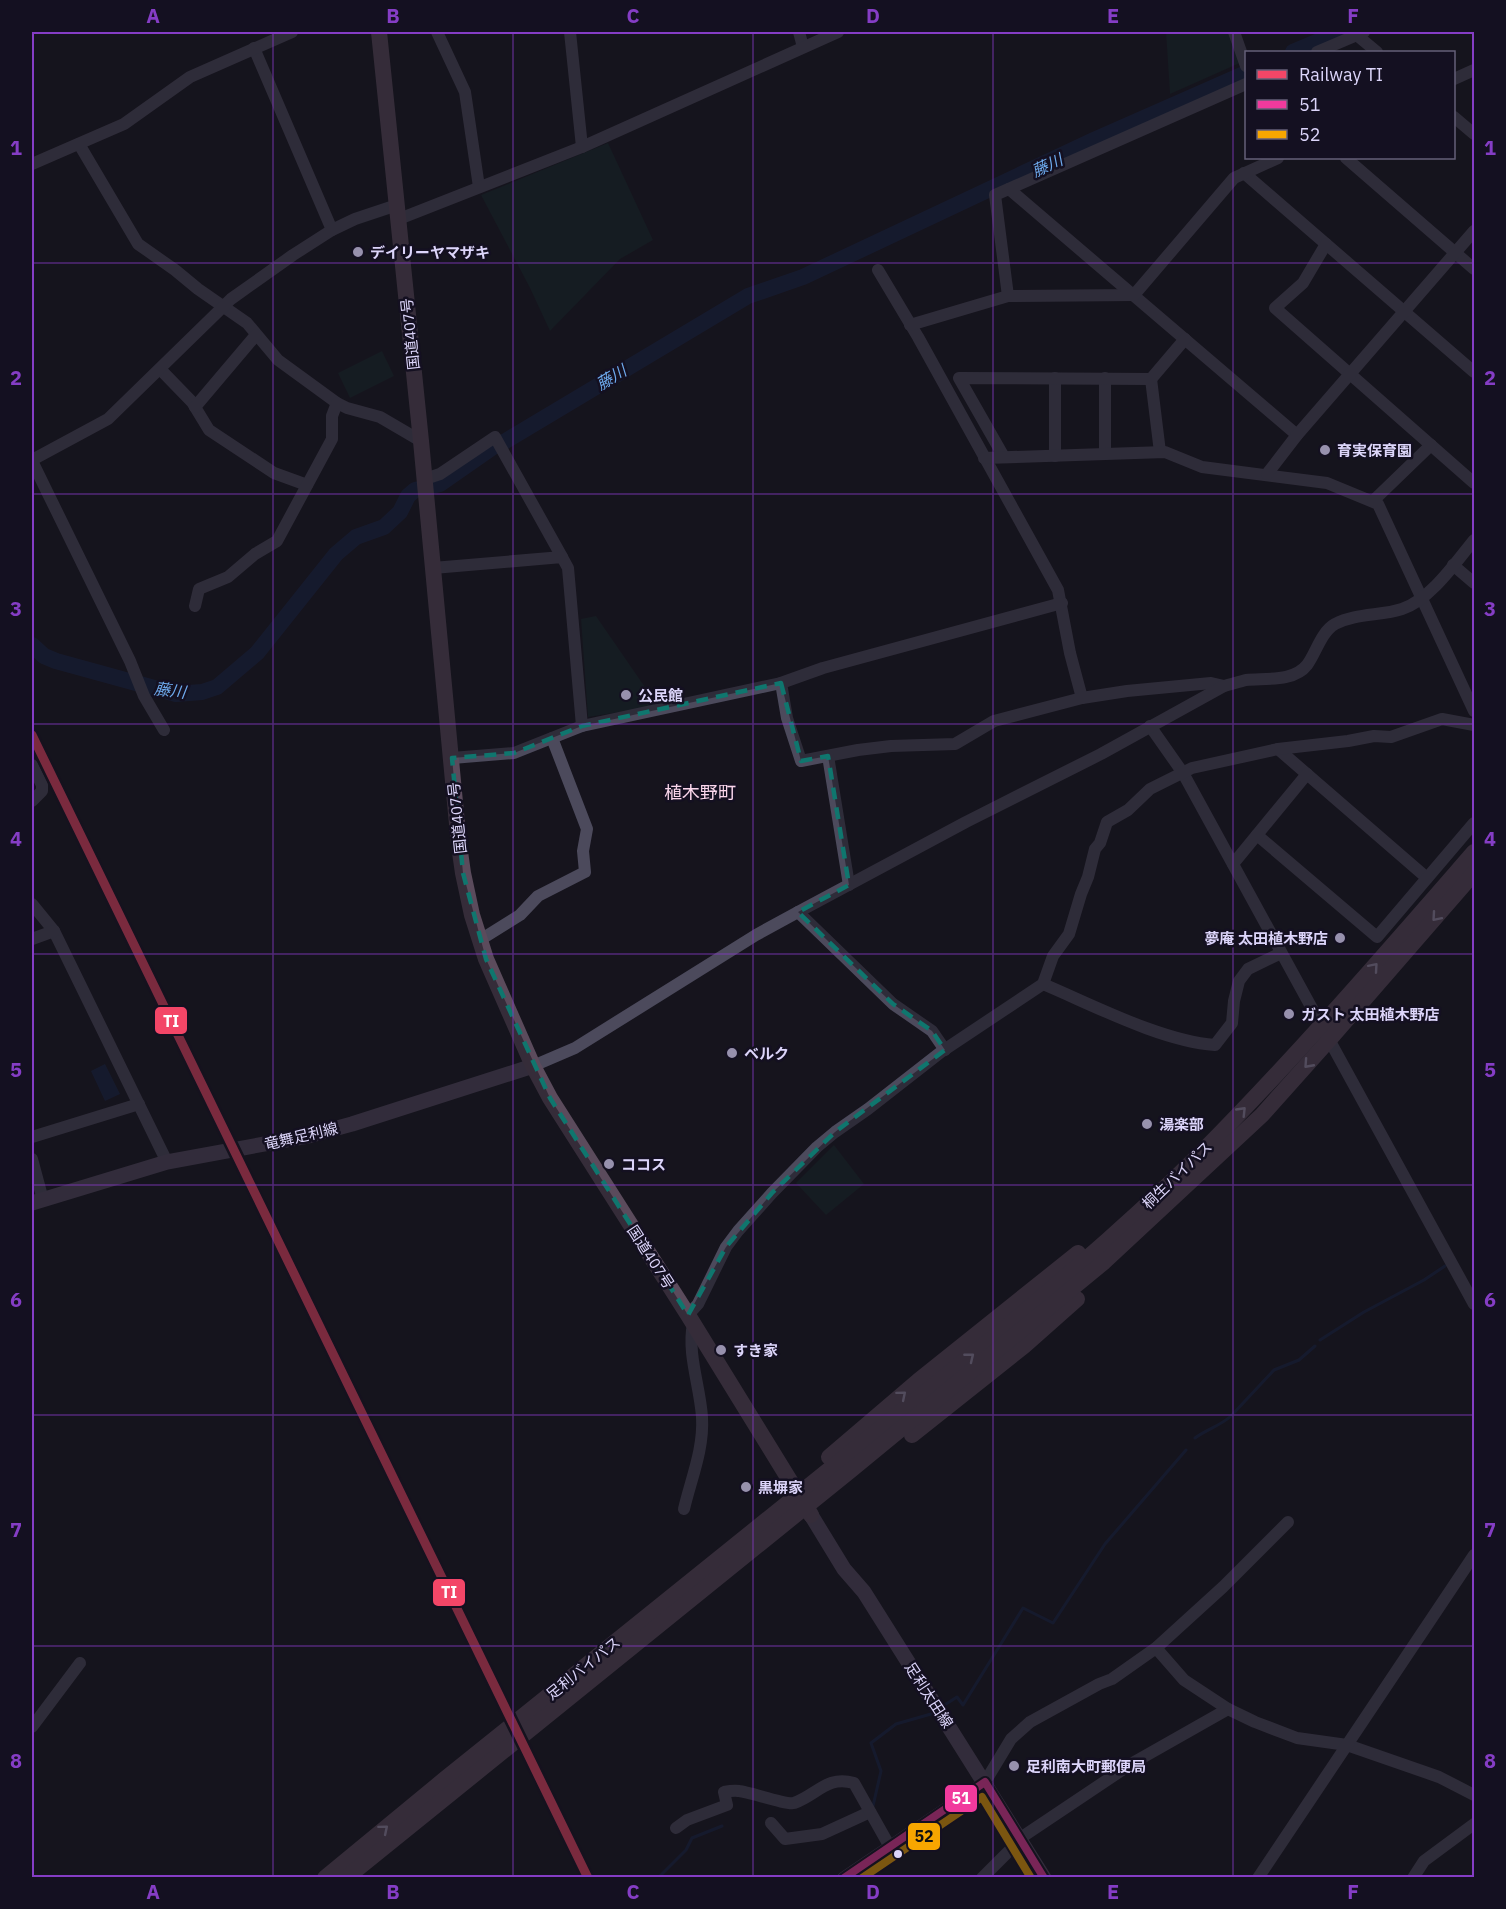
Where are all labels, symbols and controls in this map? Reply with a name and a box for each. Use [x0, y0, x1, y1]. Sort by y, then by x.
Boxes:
text: A [146, 2, 160, 29]
text: B [386, 2, 400, 29]
text: C [626, 2, 640, 29]
text: D [866, 2, 880, 29]
text: E [1107, 2, 1119, 29]
text: F [1347, 2, 1359, 29]
legend [1245, 51, 1455, 159]
text: Railway TI [1299, 63, 1383, 86]
text: 51 [1299, 93, 1321, 116]
text: 52 [1299, 123, 1321, 146]
text: 1 [10, 134, 22, 161]
text: 1 [1484, 134, 1496, 161]
water label: 藤川 [1028, 148, 1068, 181]
place label: デイリーヤマザキ [370, 243, 490, 262]
marker: デイリーヤマザキ [351, 245, 365, 259]
street label: 国道407号 [397, 297, 423, 371]
water label: 藤川 [592, 359, 632, 394]
text: 2 [10, 364, 22, 391]
text: 2 [1484, 364, 1496, 391]
place label: 育実保育園 [1337, 441, 1412, 460]
marker: 育実保育園 [1318, 443, 1332, 457]
text: 3 [10, 595, 22, 622]
text: 3 [1484, 595, 1496, 622]
water label: 藤川 [153, 678, 189, 702]
place label: 公民館 [638, 686, 683, 705]
marker: 公民館 [619, 688, 633, 702]
street label: 国道407号 [444, 781, 470, 855]
district label: 植木野町 [664, 781, 736, 804]
text: 4 [10, 825, 22, 852]
text: 4 [1484, 825, 1496, 852]
one-way arrow [1432, 910, 1443, 921]
place label: 夢庵 太田植木野店 [1204, 929, 1328, 948]
marker: 夢庵 太田植木野店 [1333, 931, 1347, 945]
one-way arrow [1367, 963, 1378, 974]
place label: ガスト 太田植木野店 [1301, 1005, 1440, 1024]
line badge: TI [154, 1006, 188, 1035]
marker: ガスト 太田植木野店 [1282, 1007, 1296, 1021]
text: TI [163, 1011, 179, 1031]
place label: ベルク [744, 1044, 789, 1063]
marker: ベルク [725, 1046, 739, 1060]
text: 5 [10, 1056, 22, 1083]
text: 5 [1484, 1056, 1496, 1083]
one-way arrow [1304, 1057, 1315, 1067]
one-way arrow [1235, 1108, 1246, 1118]
place label: 湯楽部 [1159, 1115, 1204, 1134]
marker: 湯楽部 [1140, 1117, 1154, 1131]
street label: 竜舞足利線 [262, 1118, 340, 1154]
street label: 桐生バイパス [1138, 1137, 1216, 1213]
place label: ココス [621, 1155, 666, 1174]
marker: ココス [602, 1157, 616, 1171]
street label: 国道407号 [623, 1222, 679, 1292]
text: 6 [10, 1286, 22, 1313]
text: 6 [1484, 1286, 1496, 1313]
place label: すき家 [733, 1341, 778, 1360]
marker: すき家 [714, 1343, 728, 1357]
one-way arrow [963, 1353, 974, 1364]
one-way arrow [895, 1391, 906, 1402]
place label: 黒塀家 [758, 1478, 803, 1497]
marker: 黒塀家 [739, 1480, 753, 1494]
text: 7 [10, 1516, 22, 1543]
text: 7 [1484, 1516, 1496, 1543]
line badge: TI [432, 1578, 466, 1607]
text: TI [441, 1582, 457, 1602]
street label: 足利バイパス [542, 1632, 624, 1704]
street label: 足利太田線 [901, 1658, 957, 1732]
text: 8 [10, 1747, 22, 1774]
text: 8 [1484, 1747, 1496, 1774]
place label: 足利南大町郵便局 [1026, 1757, 1146, 1776]
marker: 足利南大町郵便局 [1007, 1759, 1021, 1773]
line badge: 51 [944, 1784, 978, 1813]
text: 51 [951, 1788, 971, 1808]
line badge: 52 [907, 1822, 941, 1851]
one-way arrow [377, 1825, 388, 1836]
text: 52 [914, 1826, 934, 1846]
unlabelled marker [892, 1848, 904, 1860]
text: A [146, 1878, 160, 1905]
text: B [386, 1878, 400, 1905]
text: C [626, 1878, 640, 1905]
text: D [866, 1878, 880, 1905]
text: E [1107, 1878, 1119, 1905]
text: F [1347, 1878, 1359, 1905]

